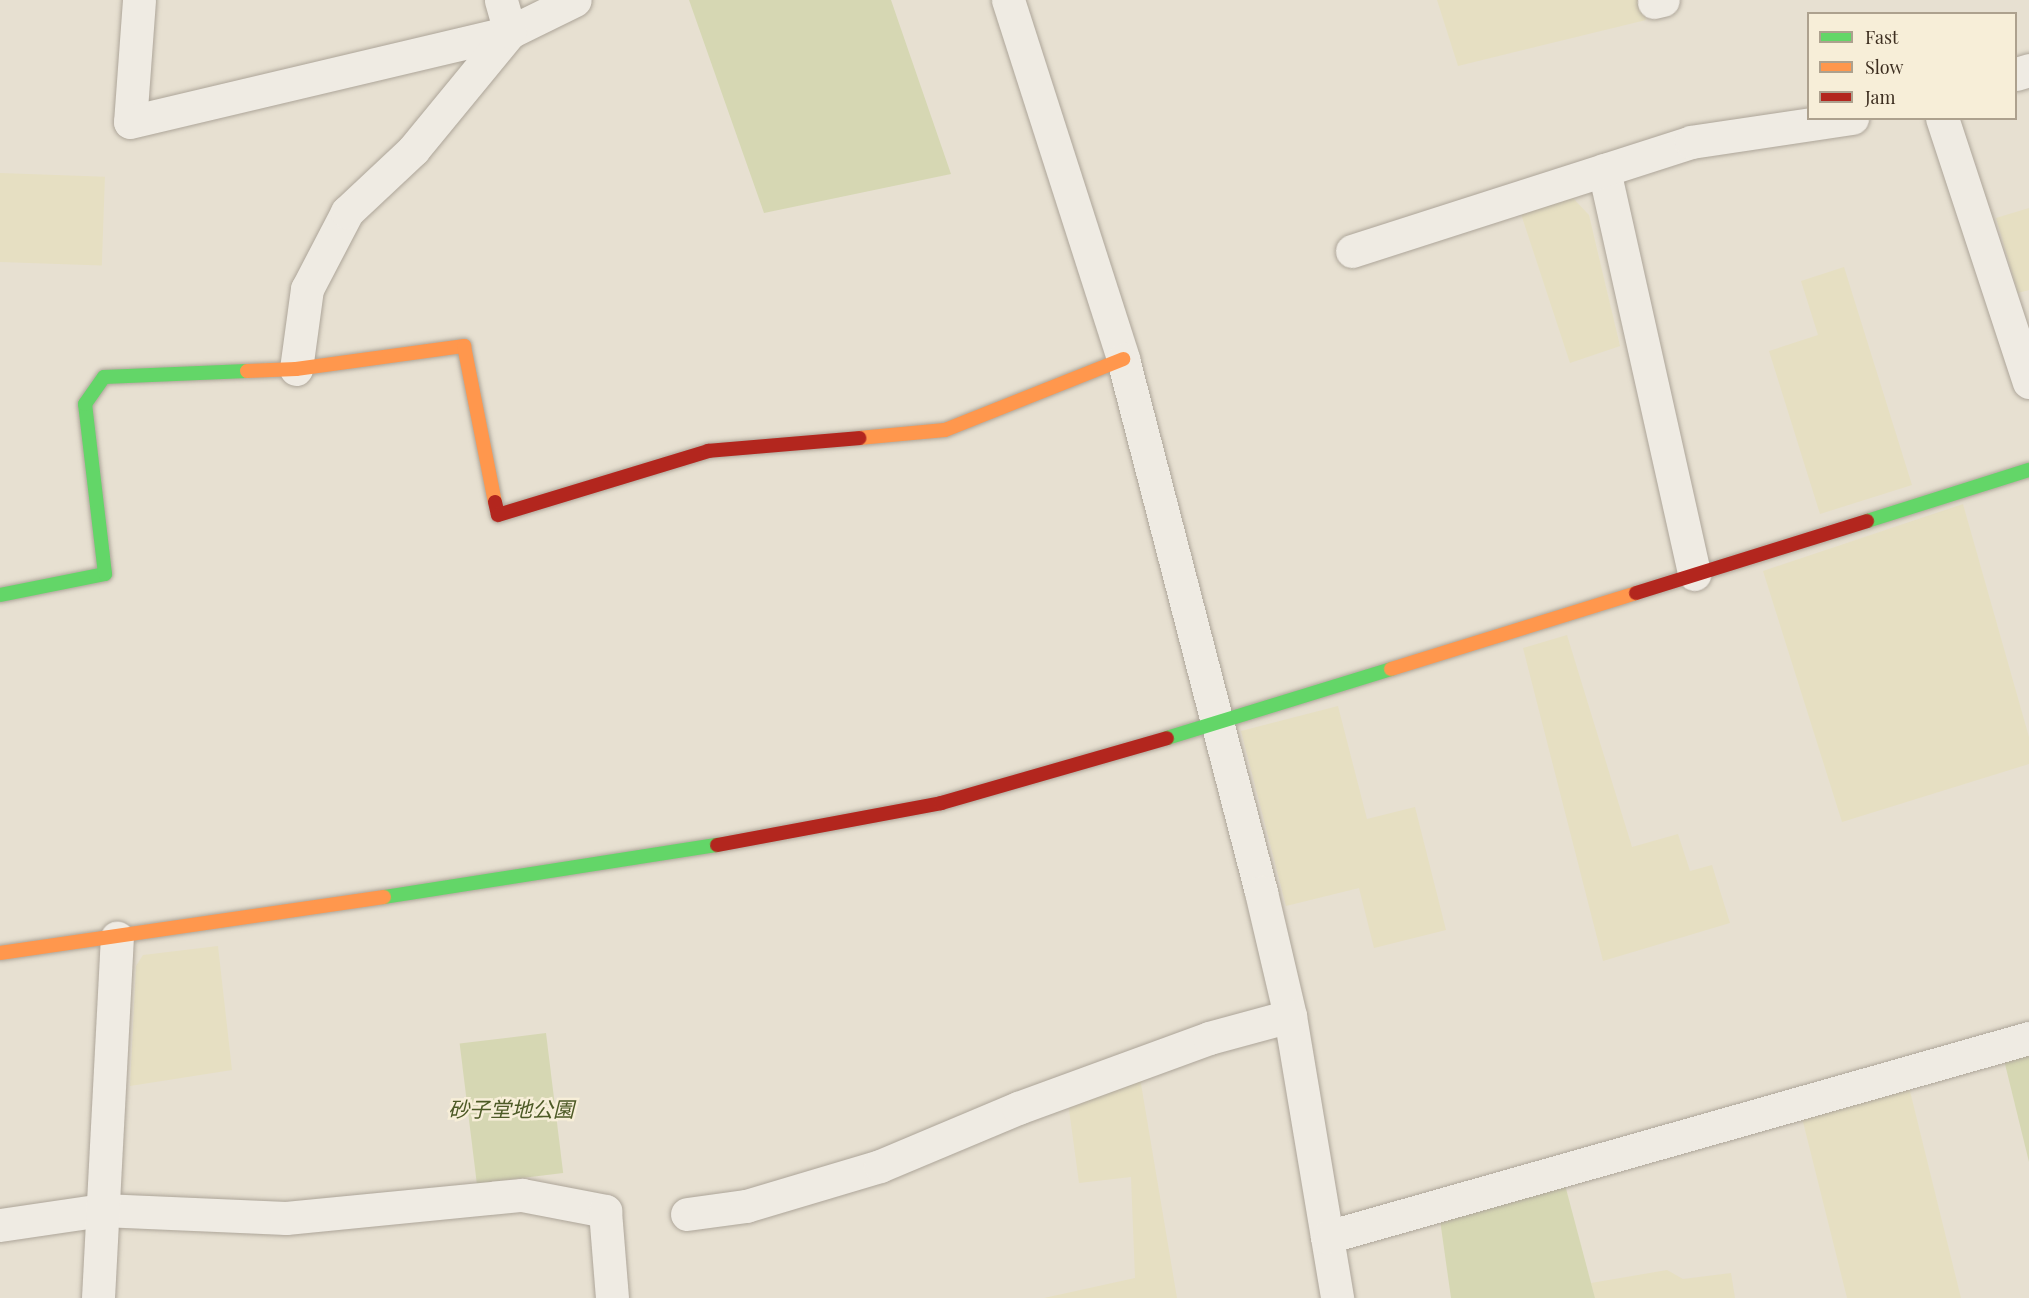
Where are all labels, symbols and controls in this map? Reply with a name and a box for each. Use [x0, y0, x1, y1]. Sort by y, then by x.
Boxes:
legend [1807, 12, 2017, 120]
text: Fast [1865, 25, 1898, 49]
text: Slow [1865, 55, 1903, 79]
text: Jam [1865, 85, 1895, 109]
park label: 砂子堂地公園 [448, 1095, 574, 1121]

